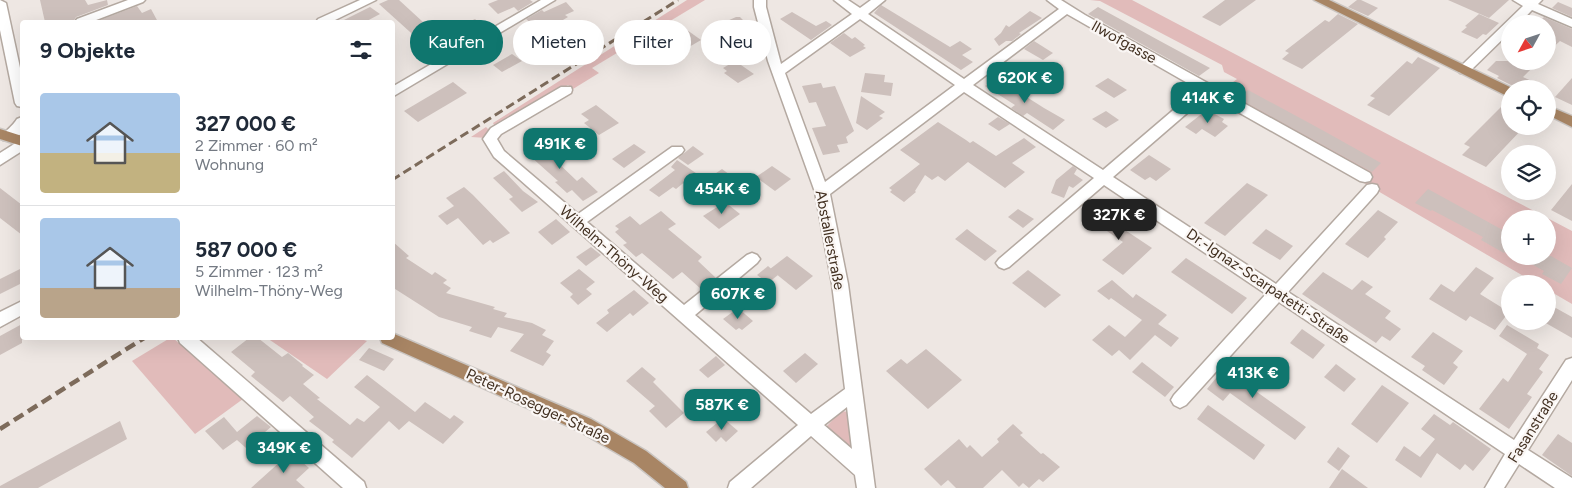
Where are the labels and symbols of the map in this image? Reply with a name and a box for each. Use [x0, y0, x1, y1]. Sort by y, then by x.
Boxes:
north arrow [1501, 15, 1556, 70]
street label: Ilwofgasse [1088, 17, 1160, 67]
pin: 620K € [984, 62, 1066, 104]
pin: 414K € [1167, 82, 1249, 124]
pin: 491K € [519, 128, 601, 170]
pin: 454K € [681, 172, 763, 215]
street label: Abstallerstraße [812, 189, 848, 291]
pin: 327K € [1078, 198, 1160, 241]
street label: Wilhelm-Thöny-Weg [556, 202, 672, 306]
street label: Dr.-Ignaz-Scarpatetti-Straße [1183, 225, 1353, 347]
pin: 607K € [697, 278, 779, 320]
pin: 413K € [1212, 356, 1294, 399]
street label: Peter-Rosegger-Straße [463, 365, 613, 447]
pin: 587K € [681, 388, 763, 431]
street label: Fasanstraße [1504, 388, 1562, 466]
pin: 349K € [243, 432, 325, 474]

